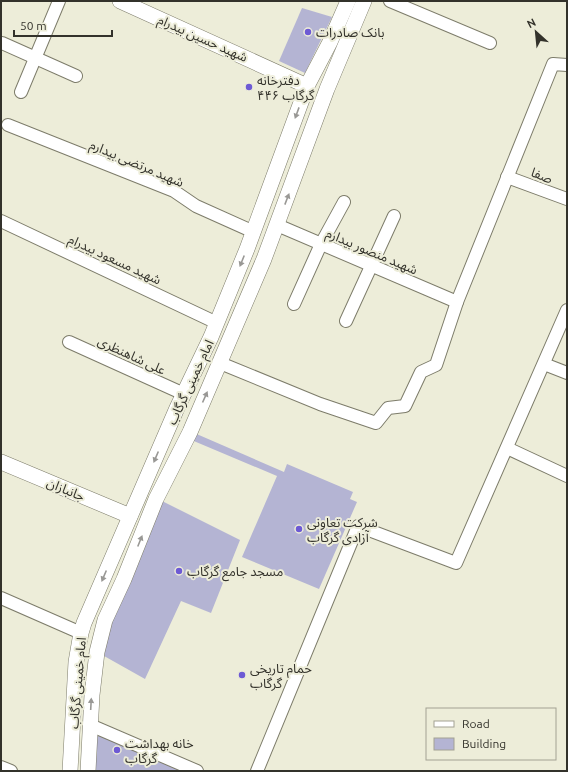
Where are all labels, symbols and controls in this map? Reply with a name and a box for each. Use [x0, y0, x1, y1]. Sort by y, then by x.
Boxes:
scale bar [14, 12, 112, 38]
street label: شهید حسین بیدرام [155, 12, 250, 67]
north arrow [516, 12, 556, 52]
text: N [525, 16, 538, 30]
text: 50 m [20, 19, 47, 32]
place label: بانک صادرات [316, 25, 385, 40]
marker: بانک صادرات [303, 27, 313, 37]
place label: دفترخانه ۴۴۶ گرگاب [257, 73, 315, 103]
marker: دفترخانه ۴۴۶ گرگاب [244, 82, 254, 92]
one-way arrow [294, 107, 300, 119]
street label: شهيد مرتضی بیدارم [87, 137, 186, 192]
street label: صفا [529, 165, 555, 186]
one-way arrow [284, 193, 290, 205]
street label: شهيد منصور بیدارم [323, 225, 420, 279]
street label: شهید مسعود بیدرام [65, 231, 164, 289]
one-way arrow [239, 255, 245, 267]
street label: علی شاهنظری [95, 333, 169, 379]
street label: امام خمینی گرگاب [164, 337, 219, 428]
one-way arrow [202, 392, 208, 403]
one-way arrow [153, 451, 159, 462]
street label: جانبازان [44, 475, 87, 505]
place label: شرکت تعاونی آزادی گرگاب [307, 515, 378, 546]
marker: شرکت تعاونی آزادی گرگاب [294, 524, 304, 534]
one-way arrow [137, 534, 143, 546]
place label: مسجد جامع گرگاب [187, 564, 283, 582]
marker: مسجد جامع گرگاب [174, 566, 184, 576]
one-way arrow [101, 570, 108, 582]
street label: امام خمینی گرگاب [66, 637, 91, 730]
place label: حمام تاریخی گرگاب [250, 661, 312, 691]
marker: حمام تاریخی گرگاب [237, 670, 247, 680]
one-way arrow [88, 698, 95, 710]
legend [426, 708, 556, 760]
text: Road [462, 717, 490, 730]
place label: خانه بهداشت گرگاب [125, 736, 194, 766]
text: Building [462, 737, 506, 750]
marker: خانه بهداشت گرگاب [112, 745, 122, 755]

